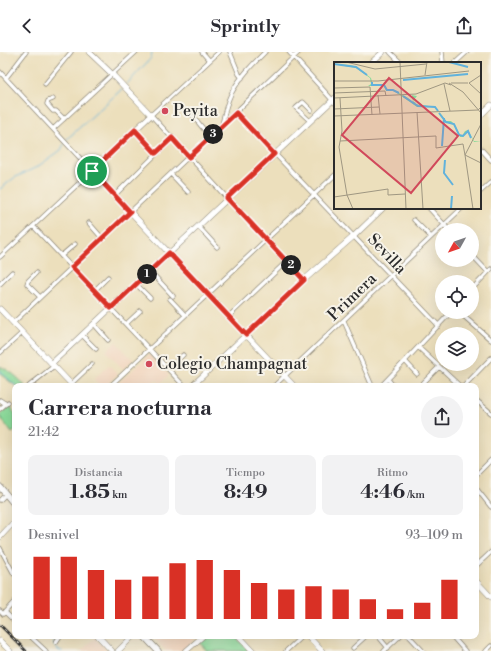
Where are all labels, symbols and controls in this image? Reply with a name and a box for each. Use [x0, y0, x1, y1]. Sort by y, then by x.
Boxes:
icon: back [16, 15, 38, 37]
text: Sprintly [211, 15, 280, 38]
icon: share [453, 15, 475, 37]
inset map [334, 62, 481, 209]
place label: Peyita [173, 101, 219, 121]
marker: Peyita [160, 106, 170, 116]
pin: 3 [203, 124, 223, 144]
text: 3 [210, 127, 216, 141]
pin [75, 154, 109, 188]
icon: arrive [81, 160, 103, 182]
north arrow [435, 223, 479, 267]
map controls [435, 223, 479, 371]
street label: Sevilla [363, 230, 411, 279]
pin: 2 [281, 255, 301, 275]
text: 2 [288, 258, 294, 272]
pin: 1 [137, 264, 157, 284]
text: 1 [144, 267, 150, 281]
street label: Primera [323, 268, 381, 325]
button: locate [435, 275, 479, 319]
button: layers [435, 327, 479, 371]
place label: Colegio Champagnat [157, 354, 307, 374]
marker: Colegio Champagnat [144, 359, 154, 369]
text: Carrera nocturna [28, 395, 212, 422]
button: share [421, 396, 463, 438]
text: 21:42 [28, 424, 59, 440]
text: Distancia [74, 466, 123, 480]
text: Tiempo [226, 466, 265, 480]
text: Ritmo [377, 466, 408, 480]
text: 1.85 [69, 480, 110, 505]
text: 8:49 [223, 480, 268, 505]
text: 4:46 [360, 480, 405, 505]
text: km [110, 488, 128, 502]
text: /km [405, 488, 425, 502]
text: Desnivel [28, 527, 79, 543]
text: 93–109 m [405, 527, 463, 543]

